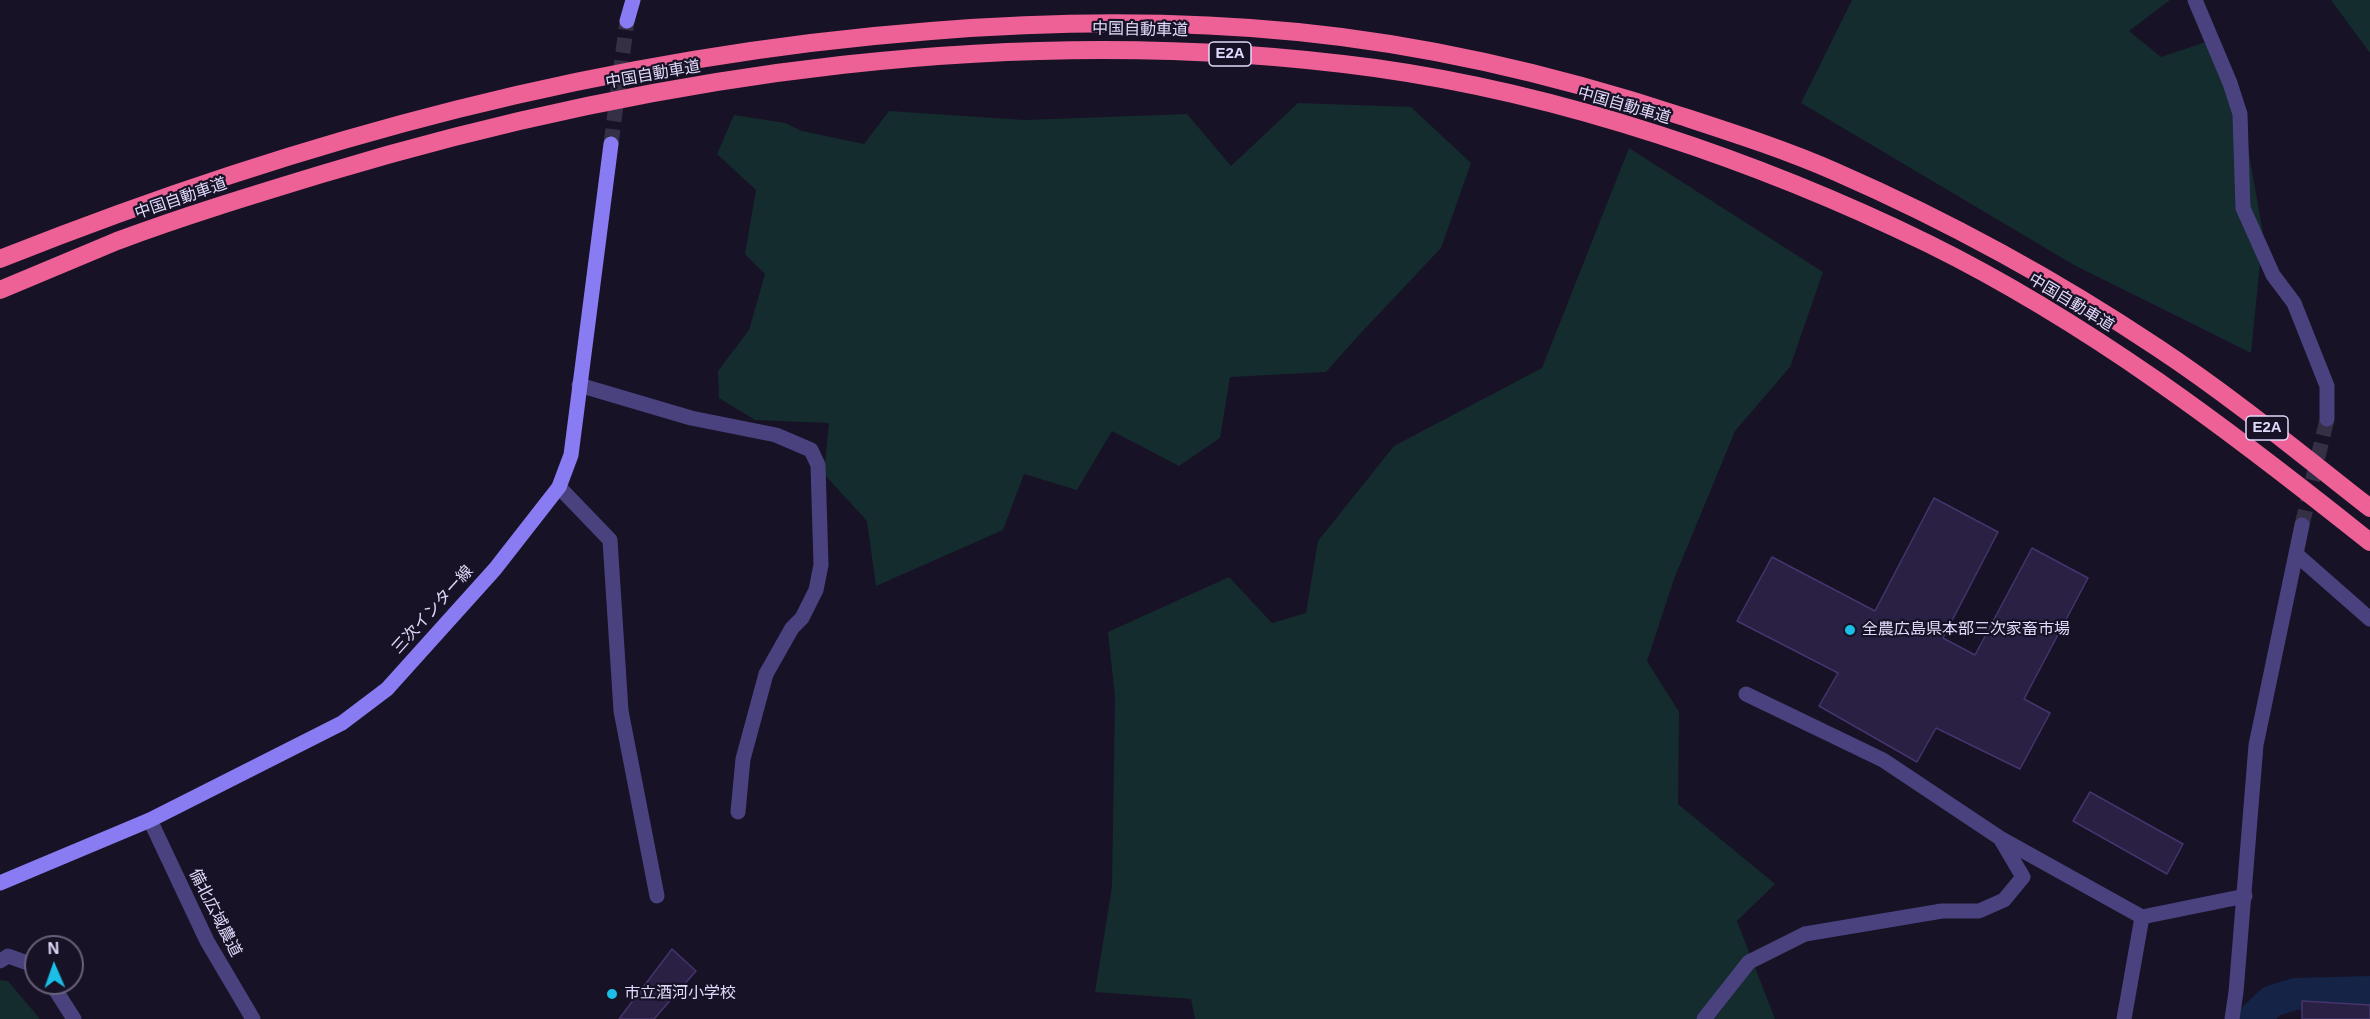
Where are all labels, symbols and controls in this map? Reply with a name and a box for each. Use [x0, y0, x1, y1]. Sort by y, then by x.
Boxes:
street label: 中国自動車道 [1092, 20, 1188, 40]
road number: E2A [1209, 42, 1251, 66]
street label: 中国自動車道 [604, 57, 702, 93]
street label: 中国自動車道 [1575, 84, 1673, 128]
street label: 中国自動車道 [132, 174, 230, 224]
street label: 中国自動車道 [2025, 270, 2117, 336]
road number: E2A [2246, 416, 2288, 440]
street label: 三次インター線 [388, 562, 478, 658]
place label: 全農広島県本部三次家畜市場 [1862, 620, 2070, 640]
marker: 全農広島県本部三次家畜市場 [1843, 623, 1857, 637]
street label: 備北広域農道 [185, 866, 245, 960]
north arrow [24, 935, 84, 995]
text: N [47, 940, 59, 957]
place label: 市立酒河小学校 [624, 984, 736, 1004]
marker: 市立酒河小学校 [605, 987, 619, 1001]

